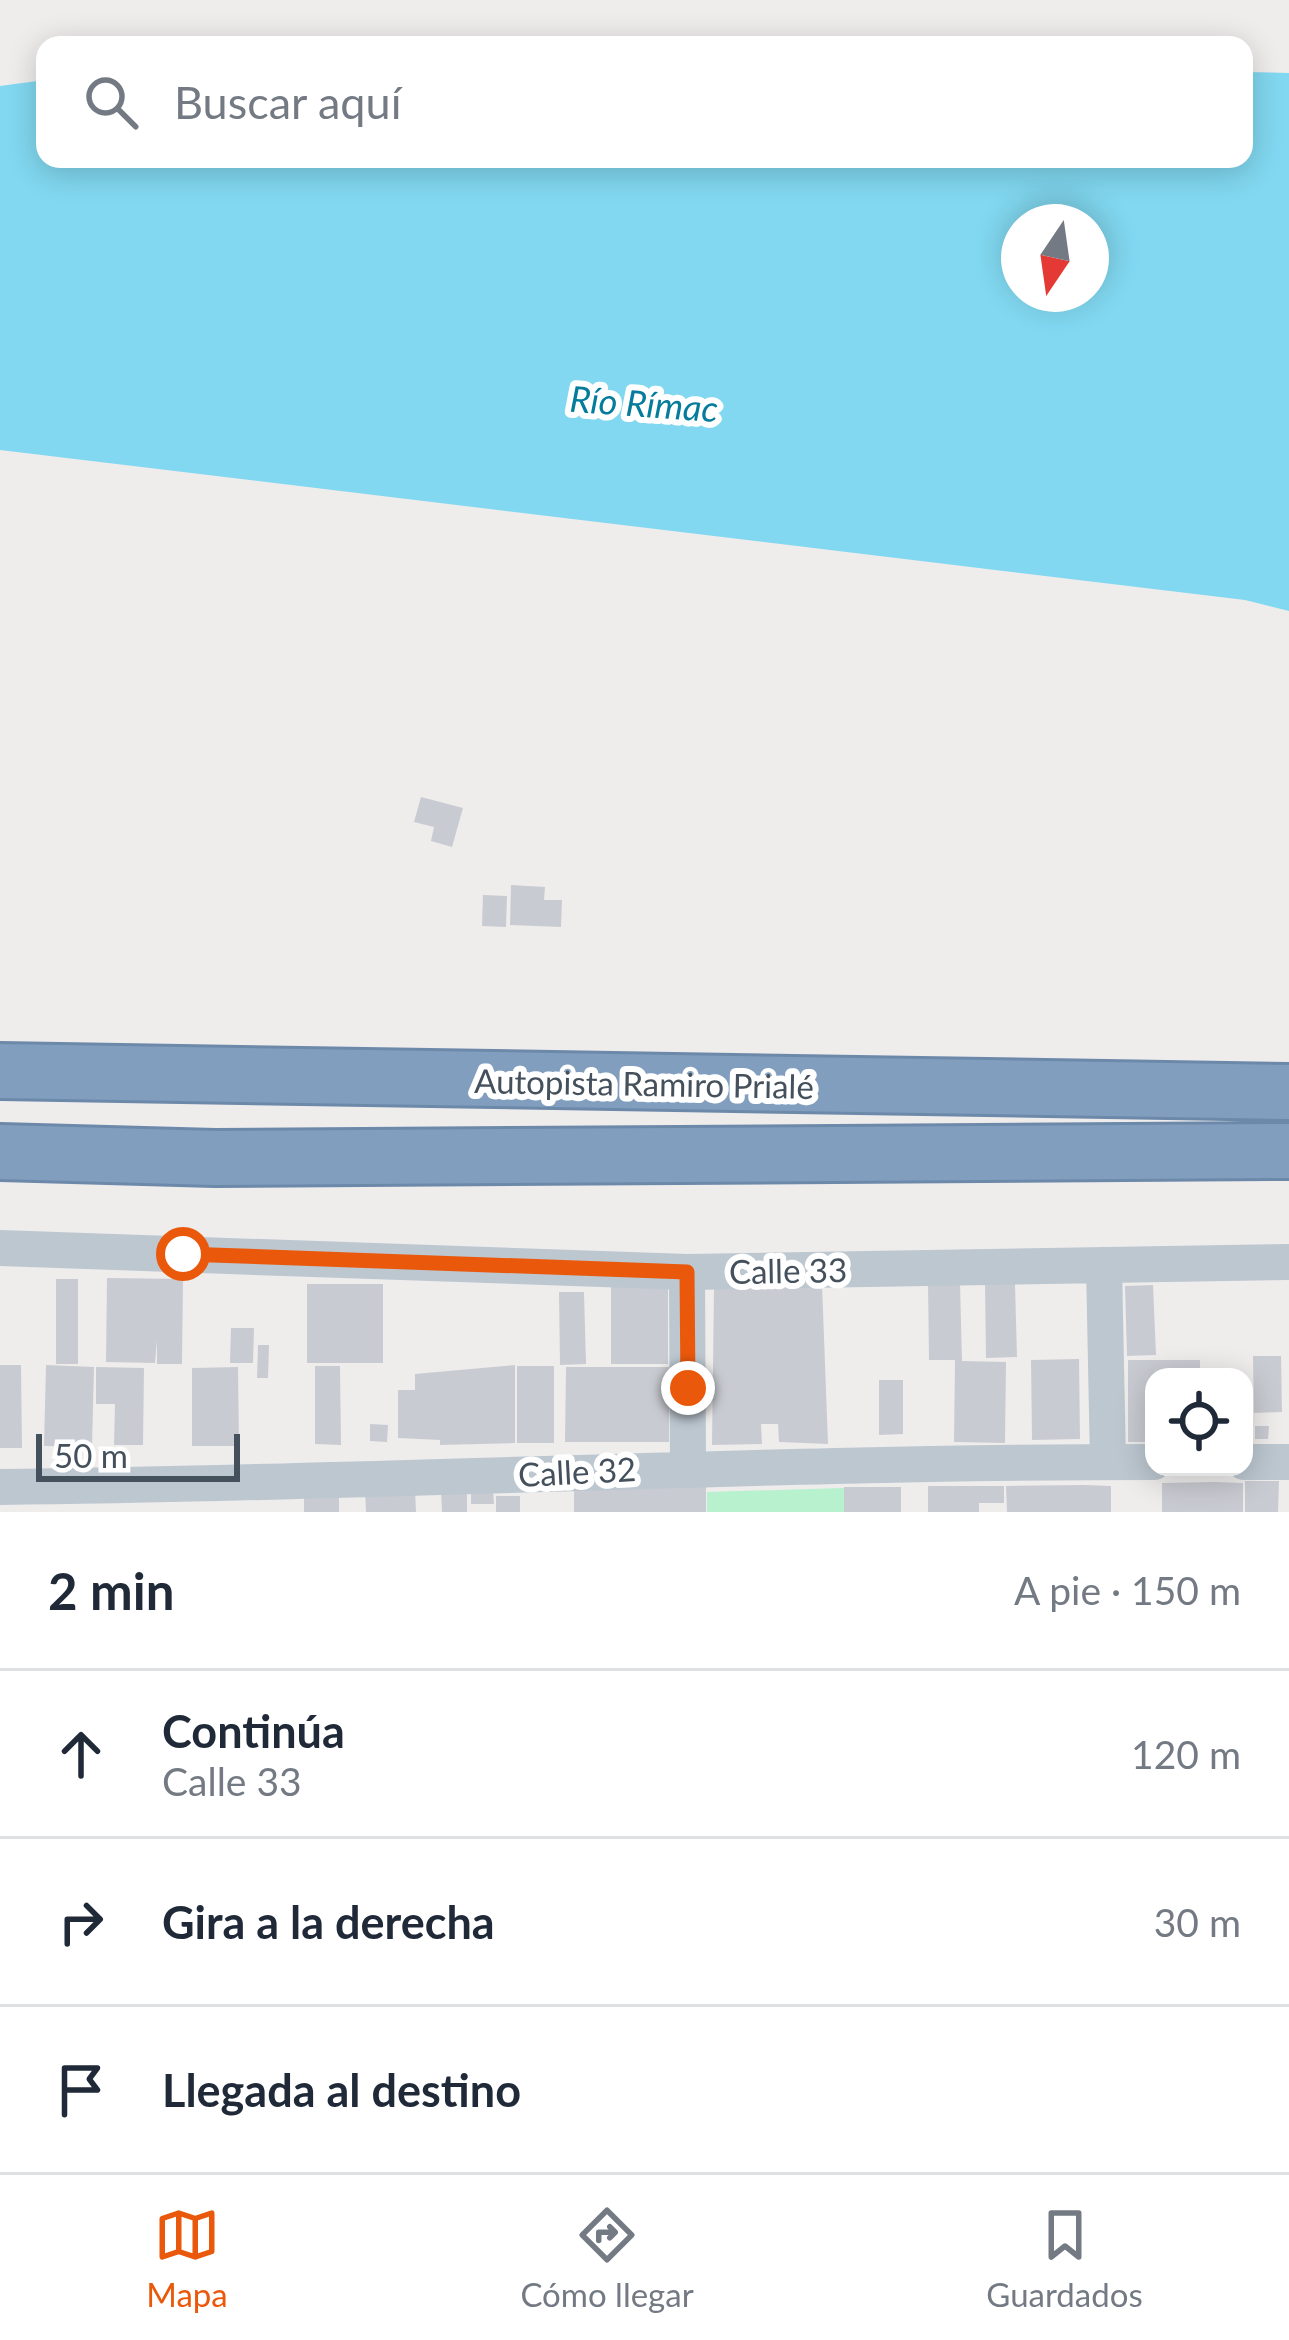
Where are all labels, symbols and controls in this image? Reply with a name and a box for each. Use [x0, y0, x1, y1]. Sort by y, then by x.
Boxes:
search box [36, 36, 1253, 168]
icon: search [78, 69, 144, 135]
text: Buscar aquí [174, 75, 401, 129]
north arrow [1001, 204, 1109, 312]
water label: Río Rímac [569, 376, 719, 430]
street label: Autopista Ramiro Prialé [474, 1060, 814, 1106]
route start [156, 1227, 210, 1281]
street label: Calle 33 [729, 1249, 847, 1291]
route end [661, 1361, 715, 1415]
map controls [1145, 1368, 1253, 1476]
button: locate [1145, 1368, 1253, 1476]
scale bar [36, 1428, 240, 1481]
text: 50 m [54, 1435, 128, 1475]
street label: Calle 32 [517, 1448, 637, 1494]
text: 2 min [48, 1560, 174, 1621]
text: A pie · 150 m [1014, 1567, 1241, 1613]
text: Continúa [162, 1704, 345, 1758]
icon: ahead [48, 1721, 114, 1787]
text: 120 m [1131, 1731, 1241, 1777]
text: Calle 33 [162, 1758, 302, 1804]
icon: right [48, 1889, 114, 1955]
text: Gira a la derecha [162, 1895, 495, 1949]
text: 30 m [1154, 1899, 1241, 1945]
icon: arrive [48, 2057, 114, 2123]
text: Llegada al destino [162, 2063, 521, 2117]
tab: Mapa [146, 2202, 228, 2314]
tab: Cómo llegar [520, 2202, 694, 2314]
tab: Guardados [986, 2202, 1143, 2314]

